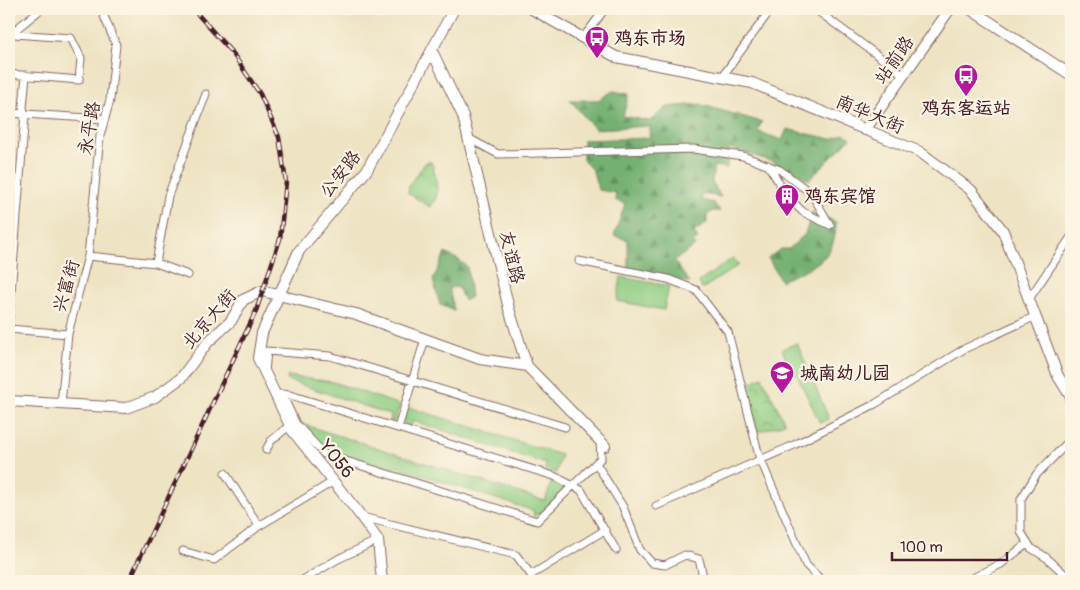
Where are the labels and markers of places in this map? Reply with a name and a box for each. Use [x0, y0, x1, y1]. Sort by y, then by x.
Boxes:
bus stop icon: 鸡东市场 [584, 25, 610, 59]
place label: 鸡东市场 [614, 27, 686, 50]
bus stop icon: 鸡东客运站 [953, 63, 979, 97]
place label: 鸡东客运站 [921, 97, 1011, 120]
building icon: 鸡东宾馆 [774, 183, 800, 217]
place label: 鸡东宾馆 [804, 185, 876, 208]
school or university icon: 城南幼儿园 [769, 360, 795, 394]
place label: 城南幼儿园 [800, 362, 890, 385]

